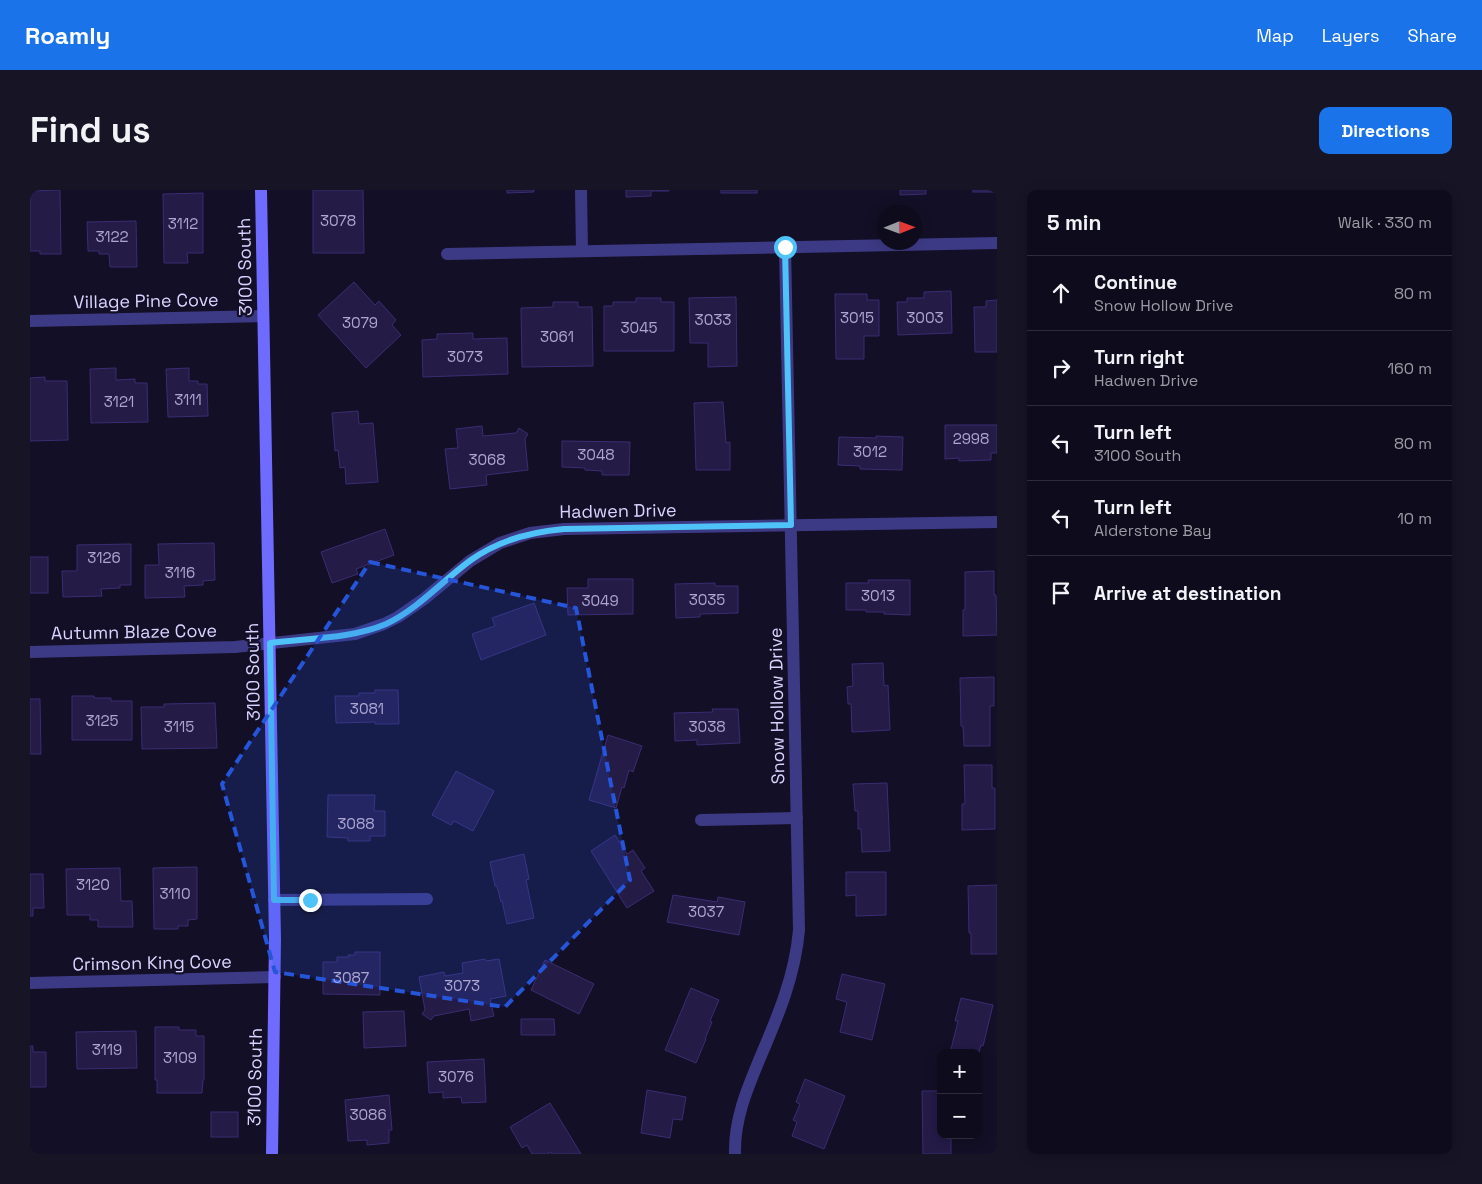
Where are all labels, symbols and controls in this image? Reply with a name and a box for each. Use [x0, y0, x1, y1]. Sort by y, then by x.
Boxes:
text: Roamly [25, 20, 110, 51]
text: Map [1256, 24, 1294, 47]
text: Layers [1322, 24, 1379, 47]
text: Share [1407, 24, 1457, 47]
button: Directions [1319, 107, 1452, 154]
text: Find us [30, 108, 151, 152]
north arrow [877, 205, 922, 250]
text: 5 min [1047, 209, 1101, 236]
house number: 3078 [320, 211, 356, 230]
text: Walk · 330 m [1338, 212, 1432, 233]
house number: 3112 [168, 214, 198, 233]
street label: 3100 South [232, 218, 257, 316]
house number: 3122 [95, 227, 129, 246]
route start [774, 236, 797, 259]
text: Continue [1094, 270, 1177, 295]
icon: ahead [1047, 279, 1075, 307]
text: 80 m [1394, 283, 1432, 304]
street label: Village Pine Cove [73, 288, 219, 313]
text: Snow Hollow Drive [1094, 295, 1234, 316]
house number: 3015 [840, 308, 874, 327]
house number: 3003 [906, 308, 944, 327]
house number: 3033 [695, 310, 731, 329]
house number: 3079 [342, 313, 378, 332]
house number: 3045 [620, 318, 658, 337]
house number: 3061 [540, 327, 574, 346]
text: Turn right [1094, 345, 1184, 370]
house number: 3073 [447, 347, 483, 366]
icon: right [1047, 354, 1075, 382]
text: 160 m [1387, 358, 1432, 379]
text: Hadwen Drive [1094, 370, 1198, 391]
house number: 3111 [174, 390, 202, 409]
house number: 3121 [104, 392, 134, 411]
text: Turn left [1094, 420, 1172, 445]
house number: 2998 [953, 429, 989, 448]
icon: left [1047, 429, 1075, 457]
text: 80 m [1394, 433, 1432, 454]
house number: 3012 [853, 442, 887, 461]
house number: 3048 [577, 445, 615, 464]
text: 3100 South [1094, 445, 1181, 466]
house number: 3068 [468, 450, 506, 469]
text: Turn left [1094, 495, 1172, 520]
street label: Hadwen Drive [559, 498, 677, 523]
icon: left [1047, 504, 1075, 532]
text: 10 m [1397, 508, 1432, 529]
text: Alderstone Bay [1094, 520, 1212, 541]
house number: 3126 [87, 548, 121, 567]
house number: 3116 [165, 563, 195, 582]
icon: arrive [1047, 579, 1075, 607]
text: Arrive at destination [1094, 581, 1282, 606]
house number: 3013 [861, 586, 895, 605]
house number: 3035 [689, 590, 725, 609]
house number: 3049 [581, 591, 619, 610]
street label: Autumn Blaze Cove [51, 619, 217, 644]
street label: 3100 South [240, 623, 265, 721]
street label: Snow Hollow Drive [764, 627, 789, 785]
house number: 3081 [350, 699, 384, 718]
house number: 3125 [85, 711, 119, 730]
house number: 3115 [164, 717, 194, 736]
house number: 3038 [688, 717, 726, 736]
house number: 3088 [337, 814, 375, 833]
house number: 3120 [76, 875, 110, 894]
house number: 3110 [160, 884, 191, 903]
route end [299, 889, 322, 912]
house number: 3037 [688, 902, 724, 921]
street label: Crimson King Cove [72, 950, 232, 975]
house number: 3087 [333, 968, 369, 987]
house number: 3073 [444, 976, 480, 995]
street label: 3100 South [242, 1028, 267, 1126]
house number: 3119 [92, 1040, 122, 1059]
house number: 3109 [163, 1048, 197, 1067]
map controls [937, 1049, 982, 1139]
button: + [937, 1049, 982, 1094]
house number: 3076 [438, 1067, 474, 1086]
button: − [937, 1094, 982, 1139]
house number: 3086 [349, 1105, 387, 1124]

